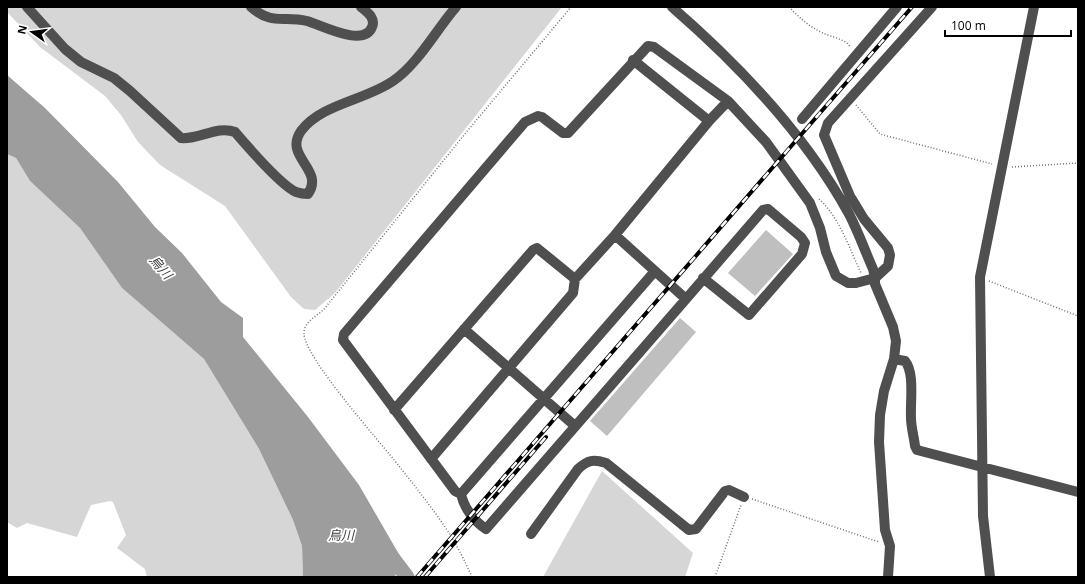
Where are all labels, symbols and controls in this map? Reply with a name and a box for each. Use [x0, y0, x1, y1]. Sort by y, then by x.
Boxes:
north arrow [12, 12, 52, 52]
scale bar [945, 12, 1071, 38]
text: 100 m [951, 17, 986, 34]
text: N [13, 23, 30, 36]
water label: 烏川 [146, 251, 178, 284]
water label: 烏川 [328, 526, 356, 544]

